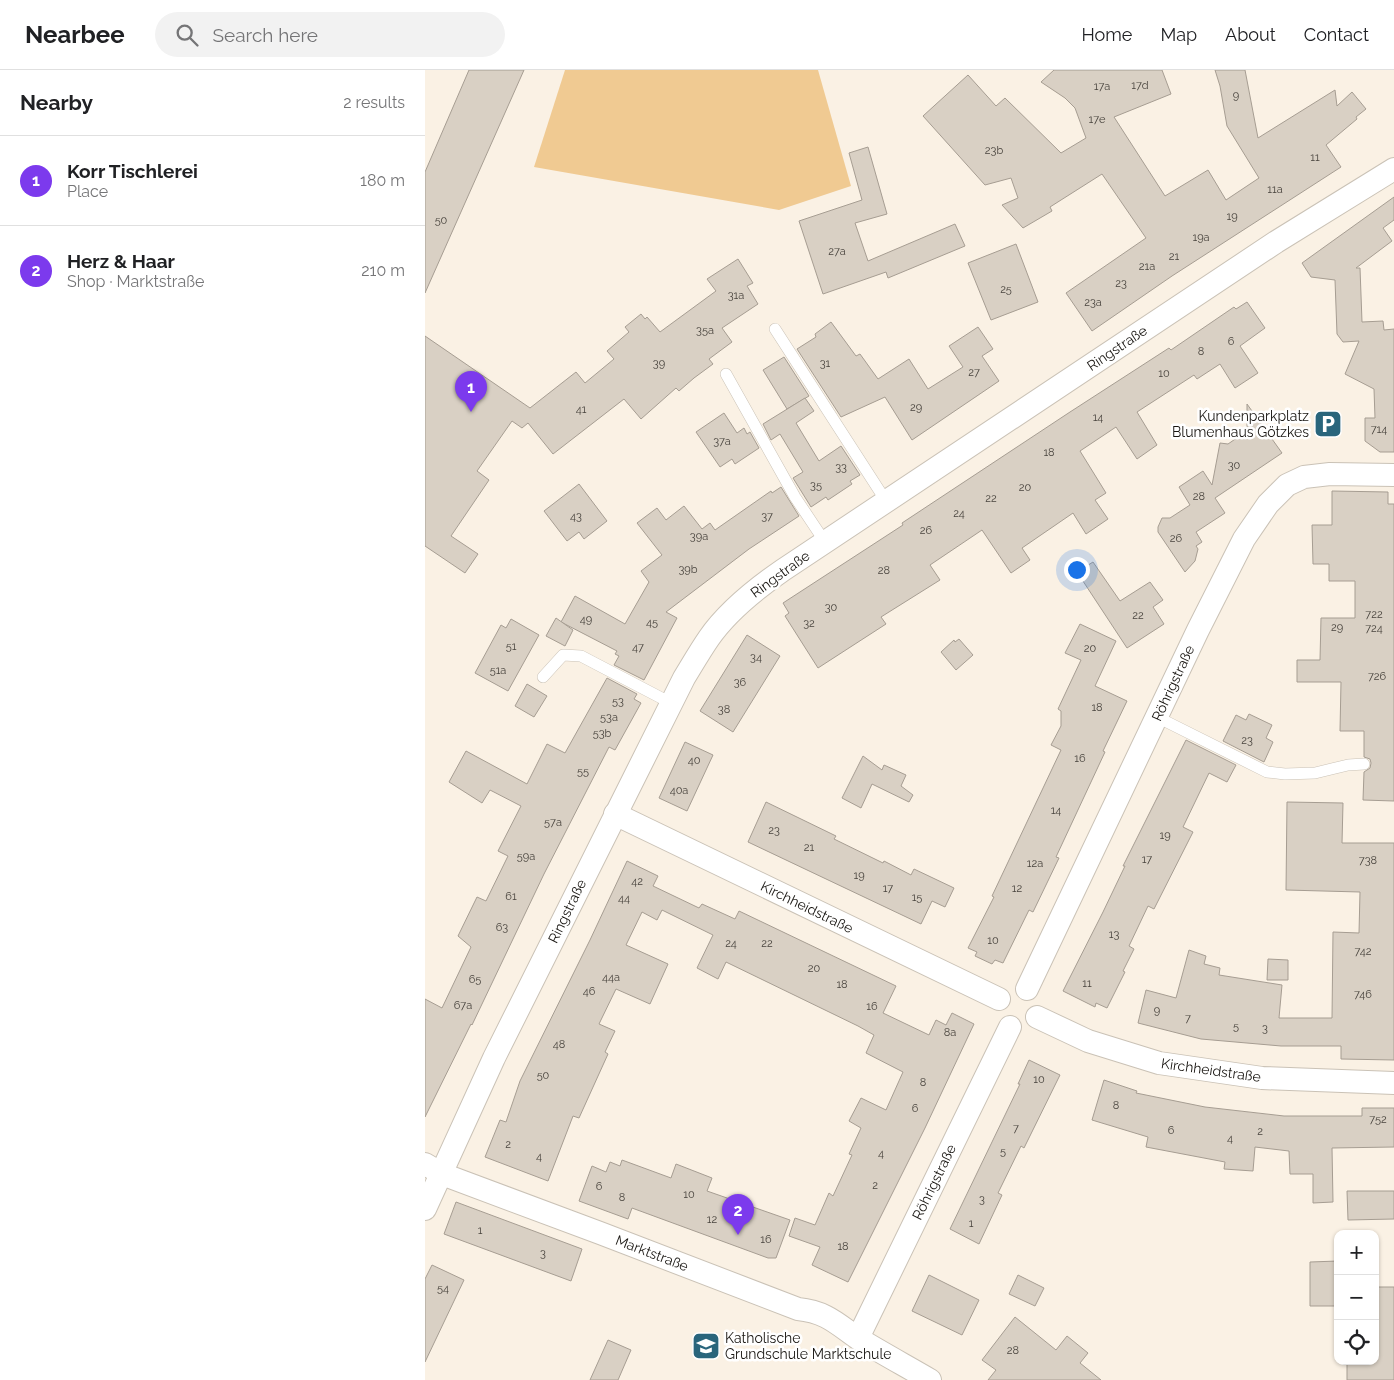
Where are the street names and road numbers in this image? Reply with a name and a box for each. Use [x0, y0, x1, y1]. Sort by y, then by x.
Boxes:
street label: Ringstraße [1084, 322, 1150, 374]
street label: Ringstraße [747, 547, 813, 601]
street label: Röhrigstraße [1148, 642, 1198, 724]
street label: Ringstraße [545, 877, 589, 945]
street label: Kirchheidstraße [758, 878, 856, 936]
street label: Kirchheidstraße [1160, 1055, 1262, 1085]
street label: Röhrigstraße [909, 1142, 959, 1222]
street label: Marktstraße [613, 1232, 691, 1274]

